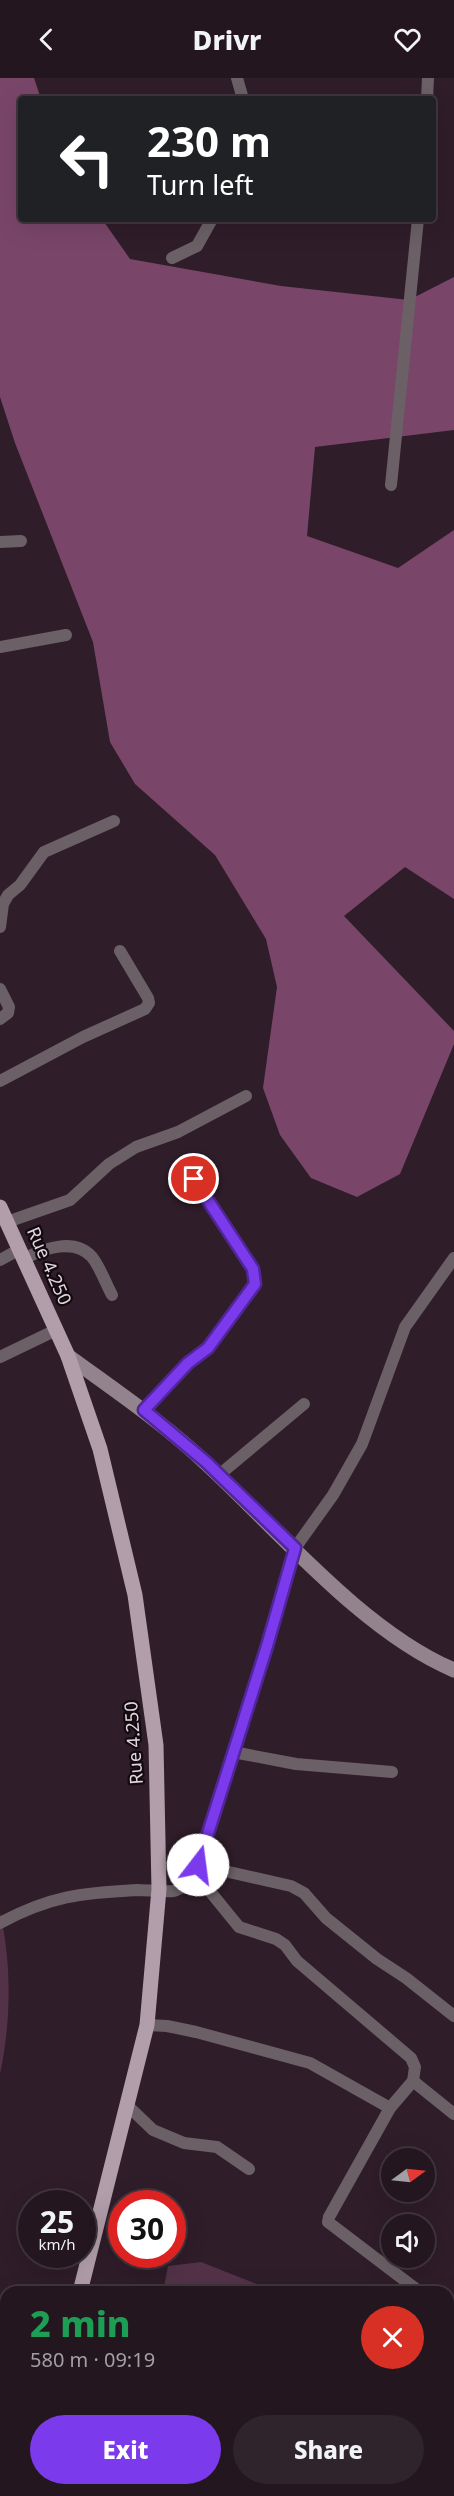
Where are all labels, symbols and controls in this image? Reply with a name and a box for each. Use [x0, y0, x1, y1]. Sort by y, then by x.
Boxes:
text: Drivr [193, 21, 261, 58]
icon: back [30, 23, 63, 56]
icon: heart [391, 23, 424, 56]
text: 230 m [147, 112, 271, 169]
icon: left [48, 120, 126, 198]
text: Turn left [147, 166, 253, 203]
pin [168, 1153, 219, 1204]
icon: arrive [177, 1162, 210, 1195]
street label: Rue 4.250 [22, 1223, 78, 1308]
street label: Rue 4.250 [118, 1701, 148, 1785]
position arrow [166, 1833, 230, 1897]
north arrow [381, 2148, 435, 2202]
map controls [381, 2148, 435, 2268]
speed limit sign: 30 [108, 2190, 186, 2268]
text: 25 [40, 2201, 74, 2242]
button: sound [381, 2214, 435, 2268]
text: km/h [39, 2234, 75, 2254]
text: 2 min [30, 2299, 131, 2348]
button: close [361, 2306, 424, 2369]
text: 580 m · 09:19 [30, 2346, 155, 2373]
button: Exit [30, 2415, 221, 2484]
button: Share [233, 2415, 424, 2484]

